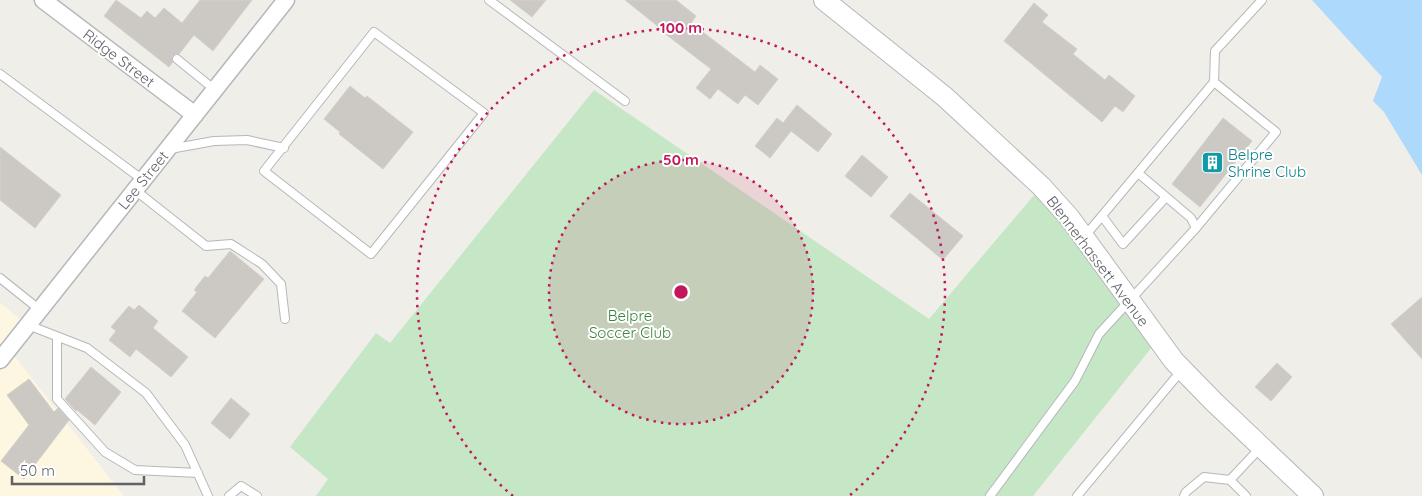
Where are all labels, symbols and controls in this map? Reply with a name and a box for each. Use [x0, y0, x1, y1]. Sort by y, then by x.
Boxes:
text: 100 m [660, 18, 702, 37]
street label: Ridge Street [79, 25, 159, 91]
place label: Belpre Shrine Club [1228, 145, 1306, 181]
street label: Lee Street [114, 147, 172, 213]
text: 50 m [663, 150, 699, 169]
building icon: Belpre Shrine Club [1200, 151, 1224, 175]
street label: Blennerhassett Avenue [1043, 192, 1153, 330]
centre of rings [672, 283, 690, 301]
park label: Belpre Soccer Club [589, 306, 671, 342]
scale bar [12, 454, 145, 486]
text: 50 m [20, 461, 55, 480]

